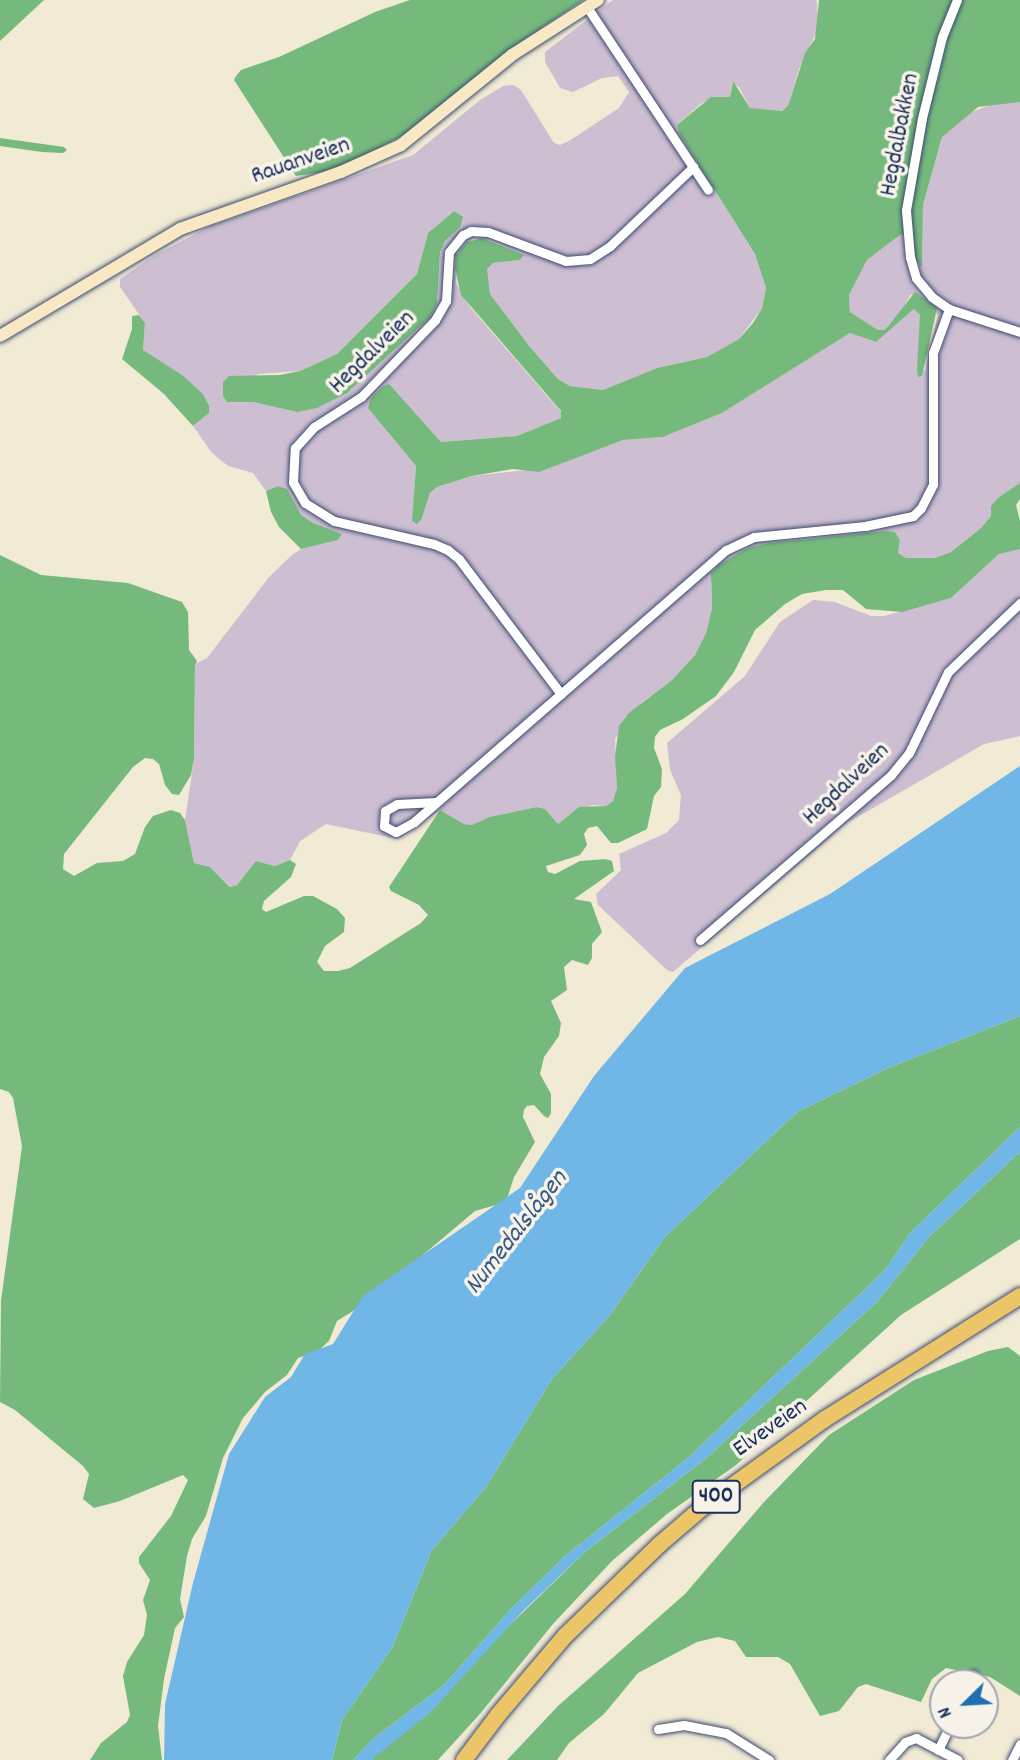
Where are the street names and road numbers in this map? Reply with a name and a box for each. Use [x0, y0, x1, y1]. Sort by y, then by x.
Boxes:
street label: Hegdalbakken [875, 71, 927, 199]
street label: Rauanveien [248, 132, 354, 192]
street label: Hegdalveien [324, 305, 422, 401]
street label: Hegdalveien [798, 738, 896, 832]
street label: Elveveien [728, 1393, 814, 1465]
road number: 400 [692, 1478, 740, 1516]

